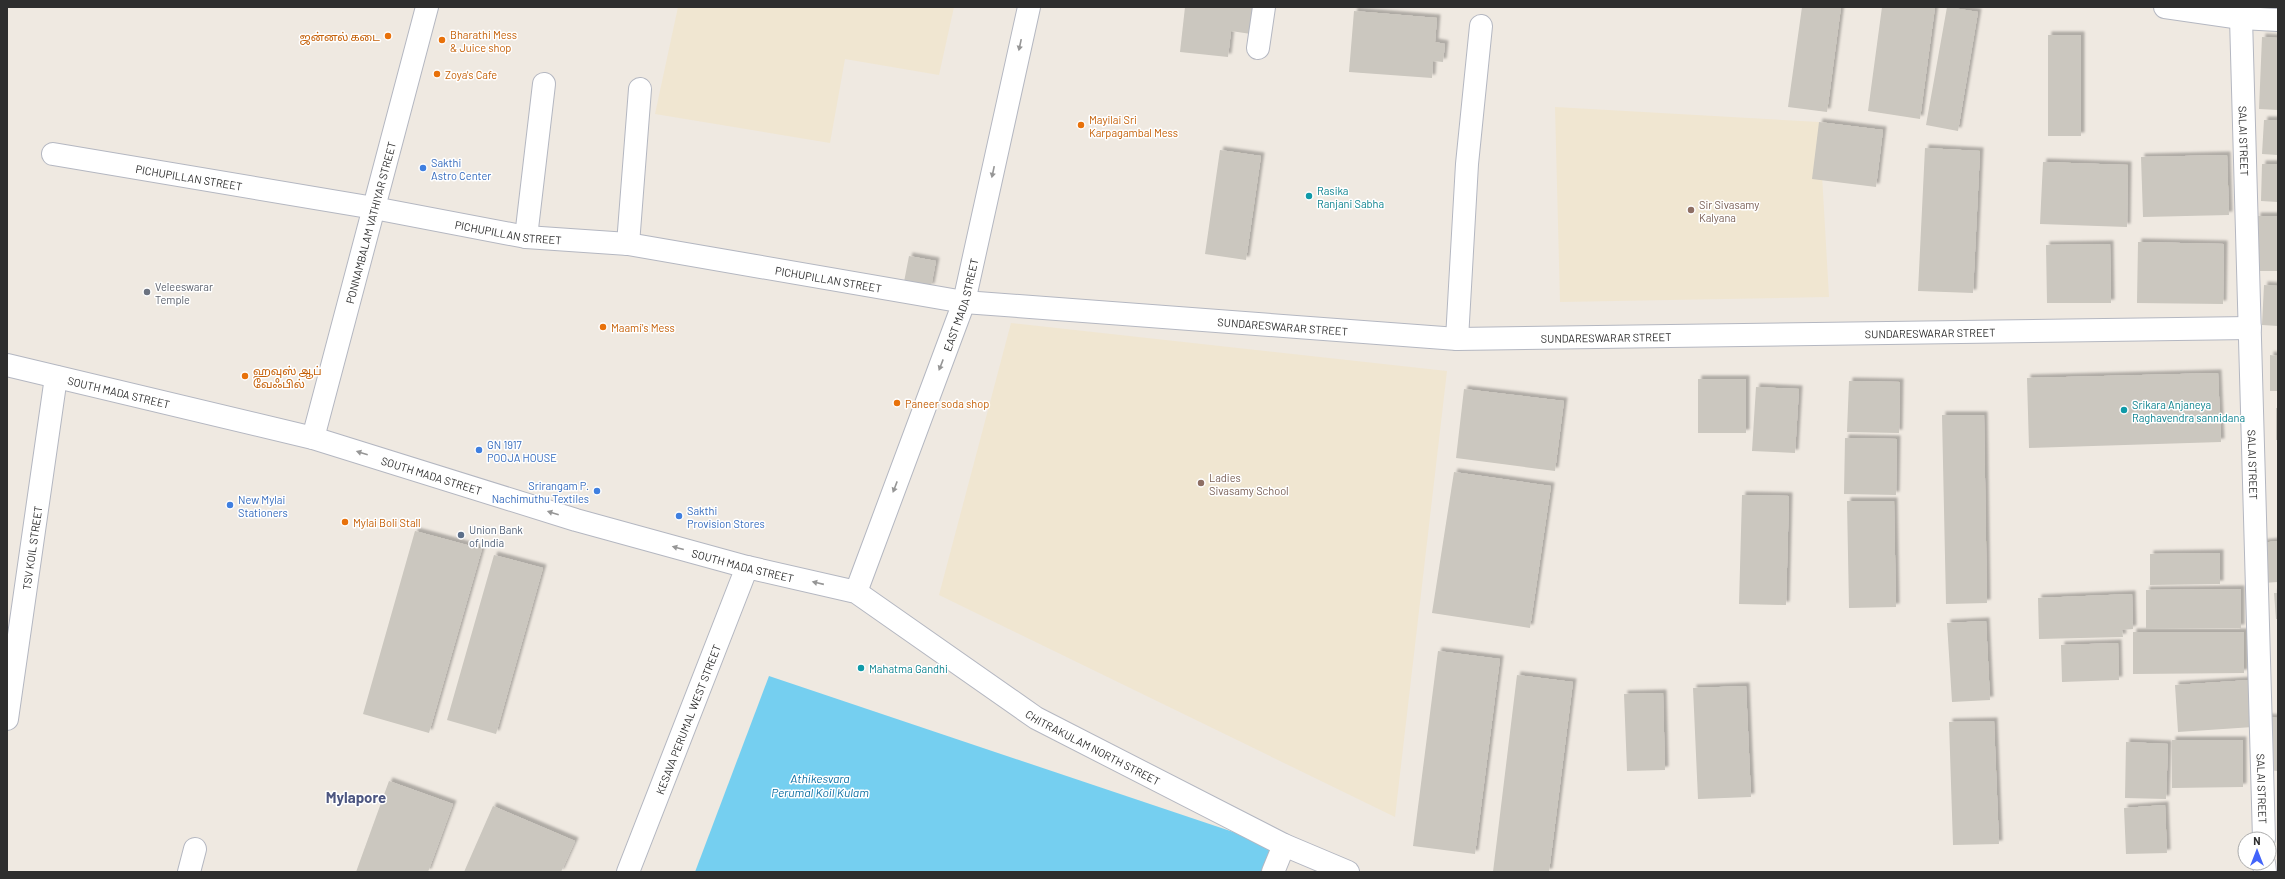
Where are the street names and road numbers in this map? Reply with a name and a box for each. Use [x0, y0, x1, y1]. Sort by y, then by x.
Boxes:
street label: SALAI STREET [2237, 106, 2252, 176]
street label: PONNAMBALAM VATHIYAR STREET [342, 140, 398, 305]
street label: PICHUPILLAN STREET [135, 162, 243, 192]
street label: PICHUPILLAN STREET [454, 217, 562, 246]
street label: EAST MADA STREET [940, 257, 980, 353]
street label: PICHUPILLAN STREET [774, 263, 883, 294]
street label: SUNDARESWARAR STREET [1217, 315, 1348, 337]
street label: SUNDARESWARAR STREET [1865, 325, 1996, 340]
street label: SUNDARESWARAR STREET [1541, 330, 1672, 344]
street label: SOUTH MADA STREET [66, 373, 171, 410]
street label: SALAI STREET [2246, 429, 2261, 500]
street label: SOUTH MADA STREET [380, 453, 484, 497]
street label: TSV KOIL STREET [19, 505, 44, 591]
street label: SOUTH MADA STREET [690, 546, 795, 584]
street label: KESAVA PERUMAL WEST STREET [652, 642, 723, 796]
street label: CHITRAKULAM NORTH STREET [1023, 706, 1163, 787]
street label: SALAI STREET [2255, 753, 2270, 824]

